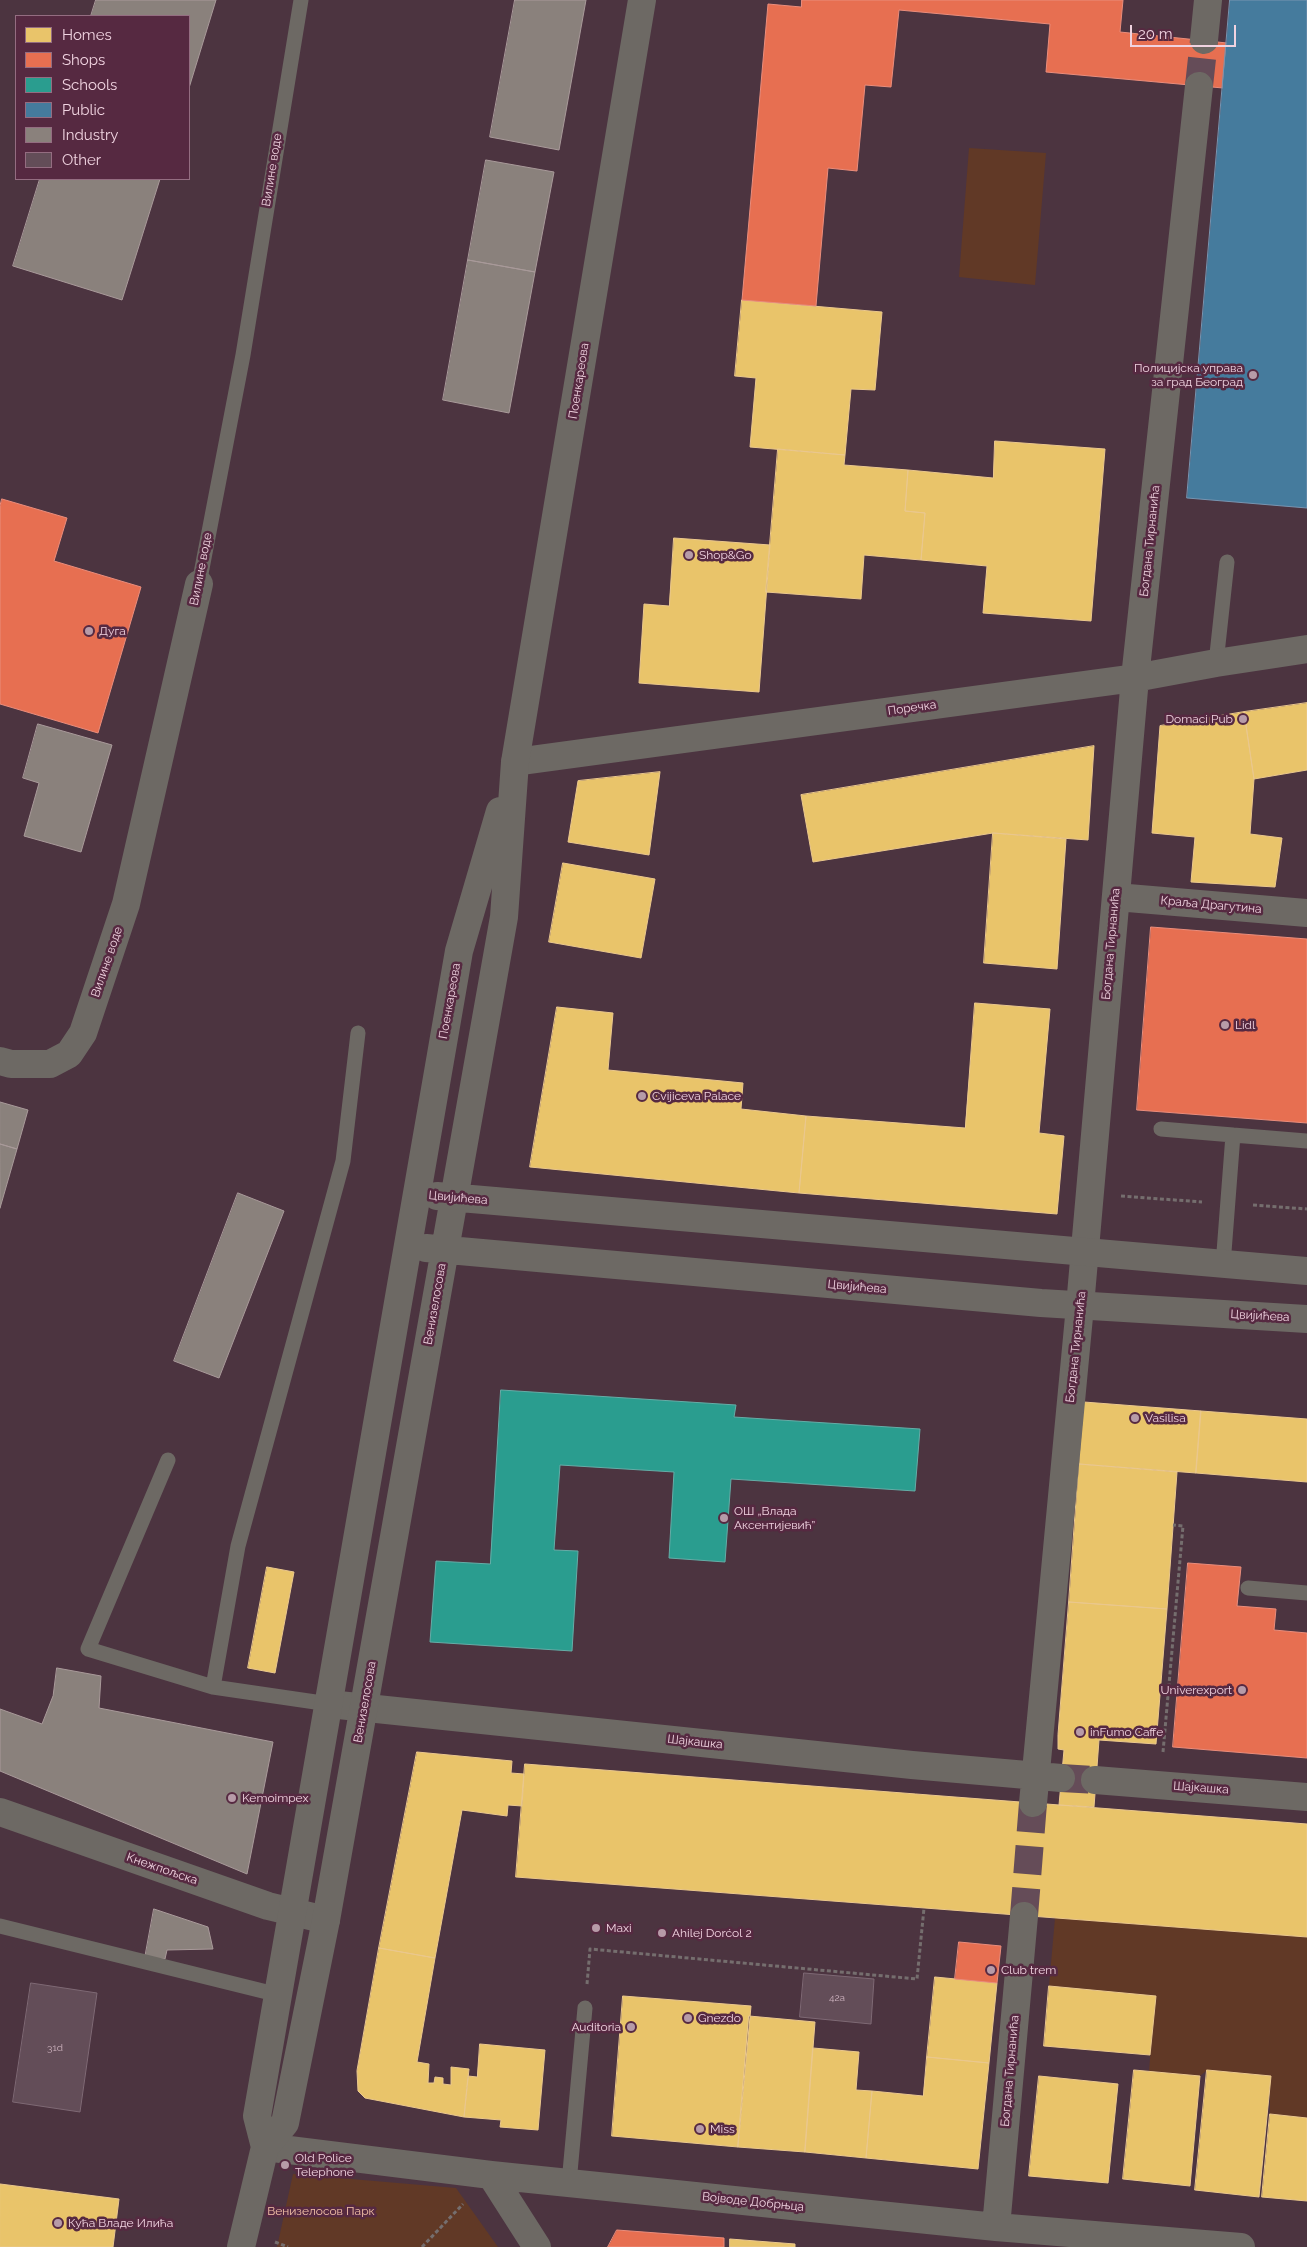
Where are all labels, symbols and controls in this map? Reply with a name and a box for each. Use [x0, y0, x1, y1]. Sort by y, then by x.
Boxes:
legend [15, 15, 190, 180]
scale bar [1132, 15, 1238, 47]
text: 20 m [1138, 25, 1173, 43]
text: Homes [62, 26, 112, 44]
text: Shops [62, 51, 105, 69]
text: Schools [62, 76, 117, 94]
text: Public [62, 101, 105, 119]
text: Industry [62, 126, 118, 144]
street label: Вилине воде [259, 132, 285, 208]
text: Other [62, 151, 101, 169]
street label: Поенкареова [566, 342, 592, 420]
place label: Полицијска управа за град Београд [1134, 361, 1243, 389]
marker: Полицијска управа за град Београд [1247, 369, 1259, 381]
street label: Богдана Тирнанића [1137, 485, 1163, 597]
street label: Вилине воде [187, 531, 215, 607]
place label: Shop&Go [699, 548, 752, 562]
marker: Shop&Go [683, 549, 695, 561]
place label: Дуга [99, 624, 126, 638]
marker: Дуга [83, 625, 95, 637]
street label: Поречка [887, 697, 937, 719]
place label: Domaci Pub [1165, 712, 1233, 726]
marker: Domaci Pub [1237, 713, 1249, 725]
street label: Богдана Тирнанића [1099, 888, 1123, 1000]
street label: Краља Драгутина [1160, 893, 1262, 917]
street label: Вилине воде [88, 925, 126, 999]
street label: Поенкареова [436, 962, 464, 1040]
place label: Lidl [1235, 1018, 1255, 1032]
marker: Lidl [1219, 1019, 1231, 1031]
place label: Cvijiceva Palace [652, 1089, 741, 1103]
marker: Cvijiceva Palace [636, 1090, 648, 1102]
street label: Цвијићева [428, 1188, 488, 1208]
street label: Венизелосова [421, 1262, 449, 1346]
street label: Цвијићева [827, 1277, 887, 1297]
street label: Богдана Тирнанића [1063, 1291, 1089, 1403]
street label: Цвијићева [1230, 1307, 1290, 1325]
place label: Vasilisa [1145, 1411, 1186, 1425]
marker: Vasilisa [1129, 1412, 1141, 1424]
place label: ОШ „Влада Аксентијевић” [734, 1504, 815, 1532]
marker: ОШ „Влада Аксентијевић” [718, 1512, 730, 1524]
street label: Венизелосова [351, 1660, 379, 1744]
place label: Univerexport [1161, 1683, 1232, 1697]
marker: Univerexport [1236, 1684, 1248, 1696]
place label: inFumo Caffe [1090, 1725, 1163, 1739]
marker: inFumo Caffe [1074, 1726, 1086, 1738]
street label: Шајкашка [667, 1732, 723, 1752]
street label: Шајкашка [1173, 1779, 1229, 1797]
place label: Kemoimpex [242, 1791, 308, 1805]
marker: Kemoimpex [226, 1792, 238, 1804]
street label: Кнежпољска [125, 1850, 199, 1888]
place label: Maxi [606, 1921, 632, 1935]
marker: Maxi [590, 1922, 602, 1934]
place label: Ahilej Dorćol 2 [672, 1926, 752, 1940]
marker: Ahilej Dorćol 2 [656, 1927, 668, 1939]
place label: Club trem [1001, 1963, 1056, 1977]
marker: Club trem [985, 1964, 997, 1976]
house number: 42a [829, 1992, 845, 2004]
place label: Gnezdo [698, 2011, 741, 2025]
marker: Gnezdo [682, 2012, 694, 2024]
street label: Богдана Тирнанића [998, 2015, 1022, 2127]
place label: Auditoria [571, 2020, 621, 2034]
marker: Auditoria [625, 2021, 637, 2033]
house number: 31d [47, 2042, 63, 2054]
place label: Miss [710, 2122, 735, 2136]
marker: Miss [694, 2123, 706, 2135]
place label: Old Police Telephone [295, 2151, 354, 2179]
marker: Old Police Telephone [279, 2159, 291, 2171]
street label: Војводе Добрњца [701, 2189, 805, 2215]
park label: Венизелосов Парк [267, 2204, 375, 2218]
place label: Кућа Владе Илића [68, 2216, 173, 2230]
marker: Кућа Владе Илића [52, 2217, 64, 2229]

